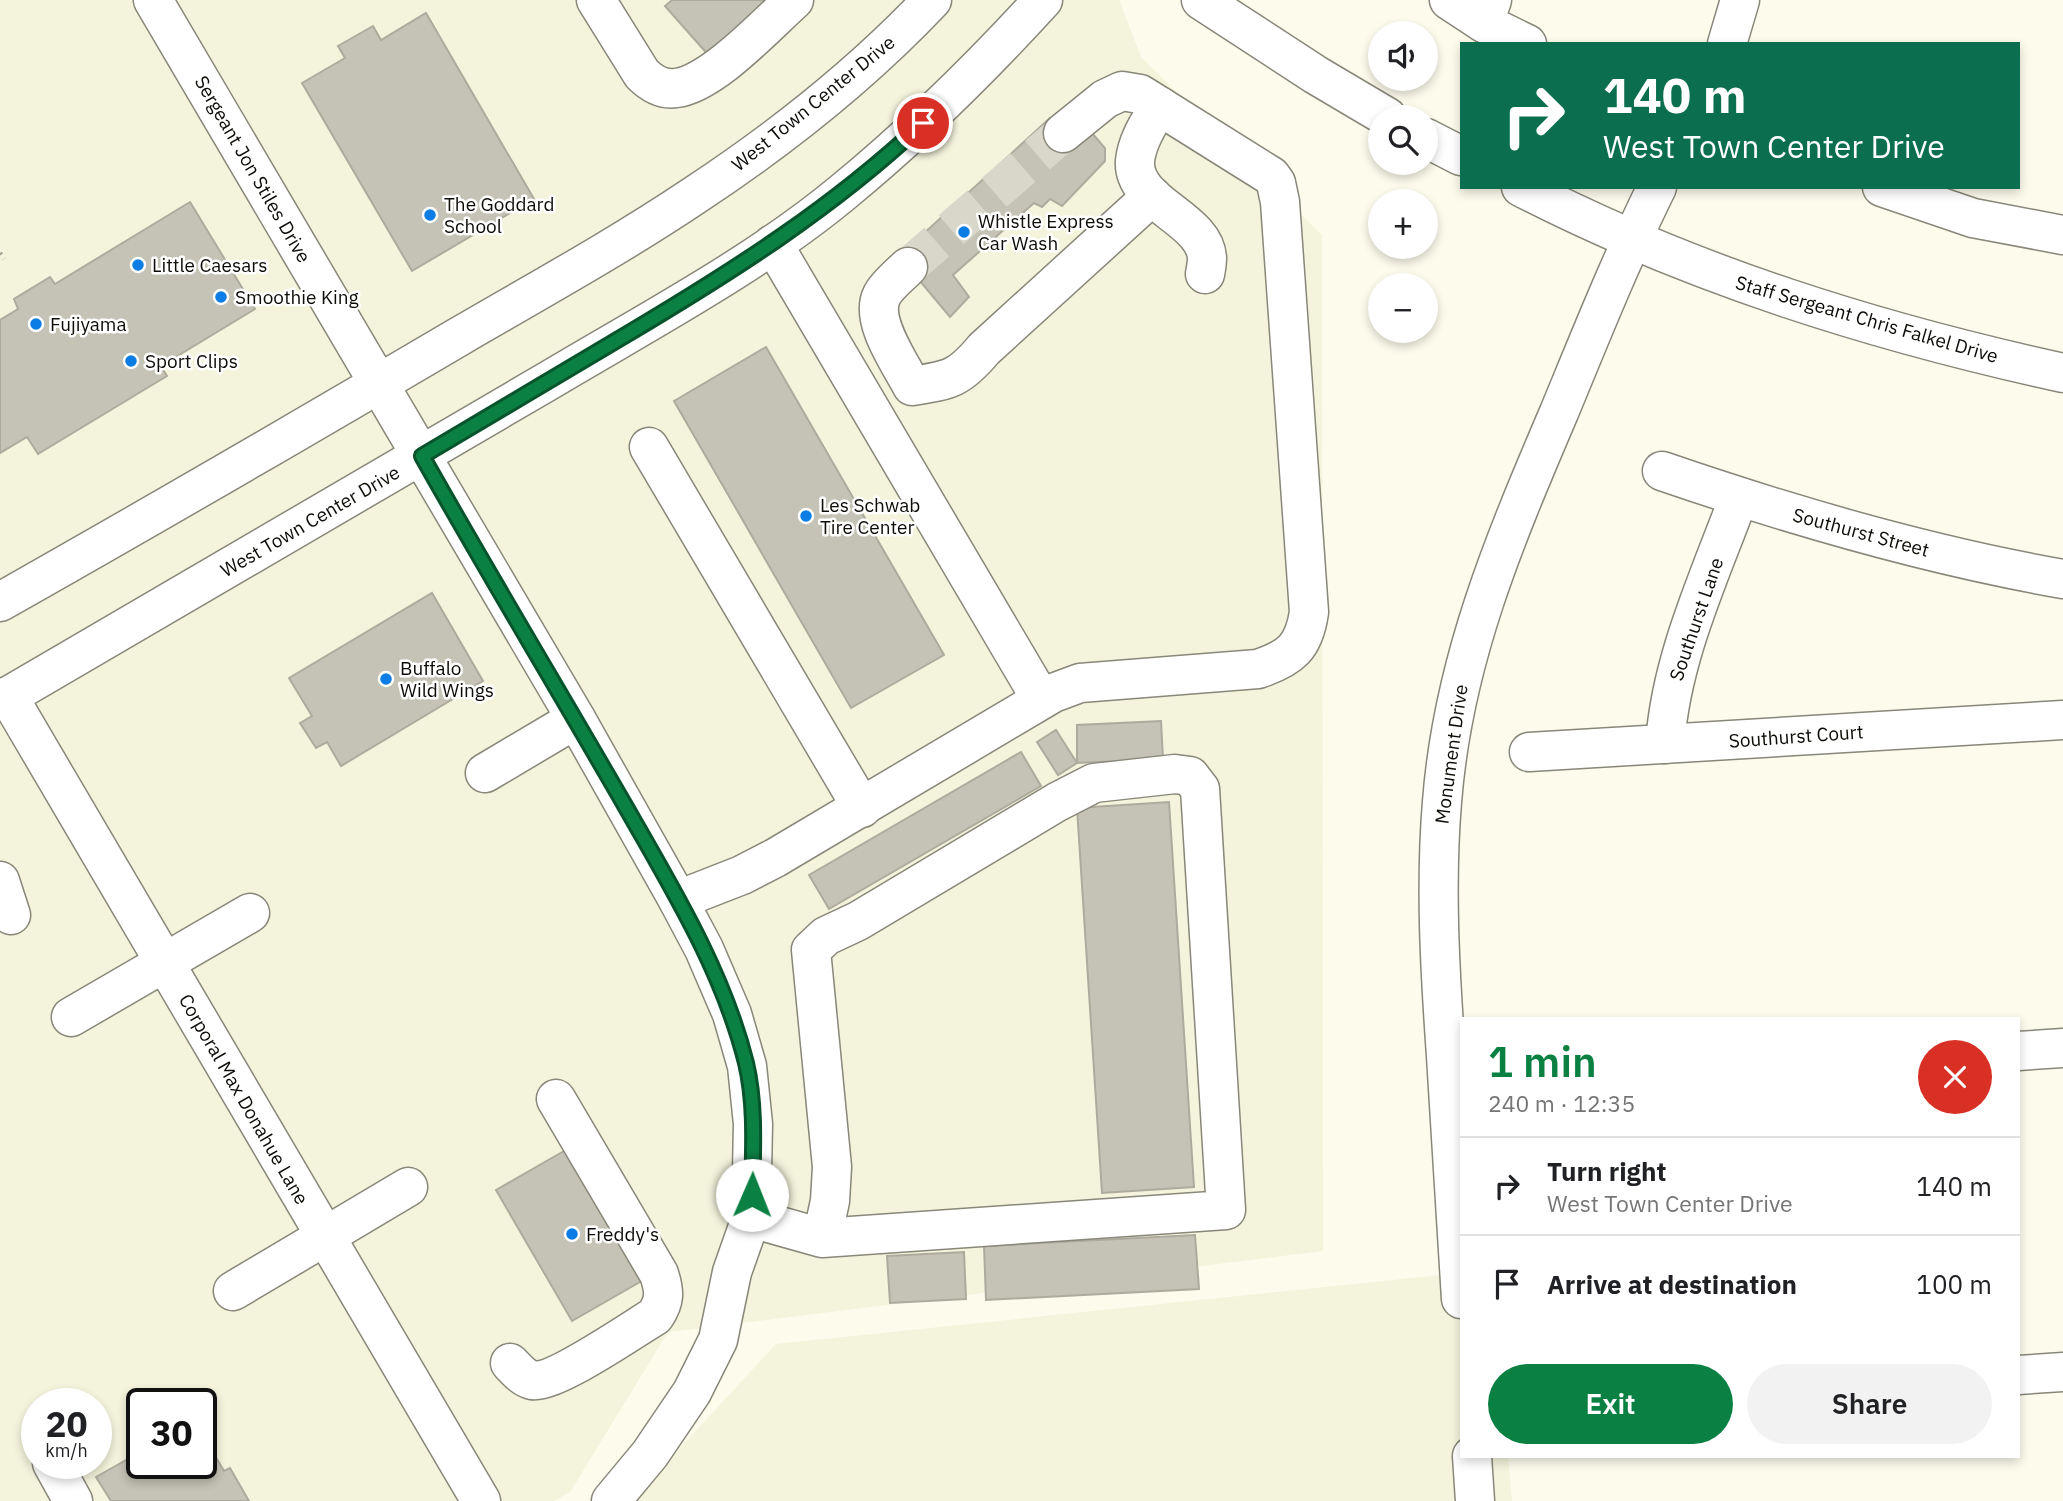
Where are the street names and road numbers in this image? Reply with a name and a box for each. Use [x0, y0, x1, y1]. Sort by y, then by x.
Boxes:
street label: West Town Center Drive [727, 30, 899, 176]
street label: Sergeant Jon Stiles Drive [190, 71, 316, 267]
street label: Staff Sergeant Chris Falkel Drive [1733, 270, 2001, 368]
street label: West Town Center Drive [216, 460, 404, 582]
street label: Southurst Street [1790, 502, 1932, 562]
street label: Southurst Lane [1664, 554, 1728, 684]
street label: Monument Drive [1429, 683, 1473, 825]
street label: Southurst Court [1728, 719, 1864, 753]
street label: Corporal Max Donahue Lane [174, 989, 314, 1209]

